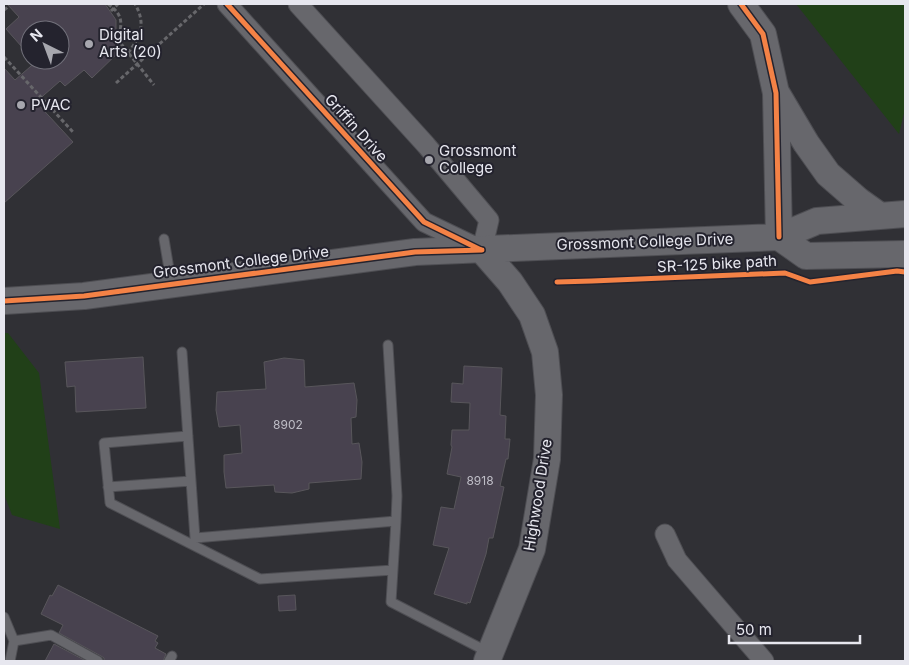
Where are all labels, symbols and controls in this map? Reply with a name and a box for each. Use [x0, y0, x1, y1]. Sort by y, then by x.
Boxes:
north arrow [20, 20, 70, 70]
text: N [26, 25, 46, 45]
place label: Digital Arts (20) [99, 25, 162, 61]
marker: Digital Arts (20) [83, 38, 95, 50]
street label: Griffin Drive [321, 90, 392, 166]
place label: PVAC [31, 95, 71, 114]
marker: PVAC [15, 99, 27, 111]
place label: Grossmont College [439, 141, 516, 177]
marker: Grossmont College [423, 154, 435, 166]
street label: Grossmont College Drive [556, 229, 734, 254]
street label: Grossmont College Drive [152, 241, 330, 282]
street label: SR-125 bike path [657, 251, 777, 276]
house number: 8902 [273, 417, 303, 432]
street label: Highwood Drive [519, 437, 556, 552]
house number: 8918 [466, 473, 494, 488]
scale bar [729, 612, 860, 644]
text: 50 m [736, 620, 772, 639]

